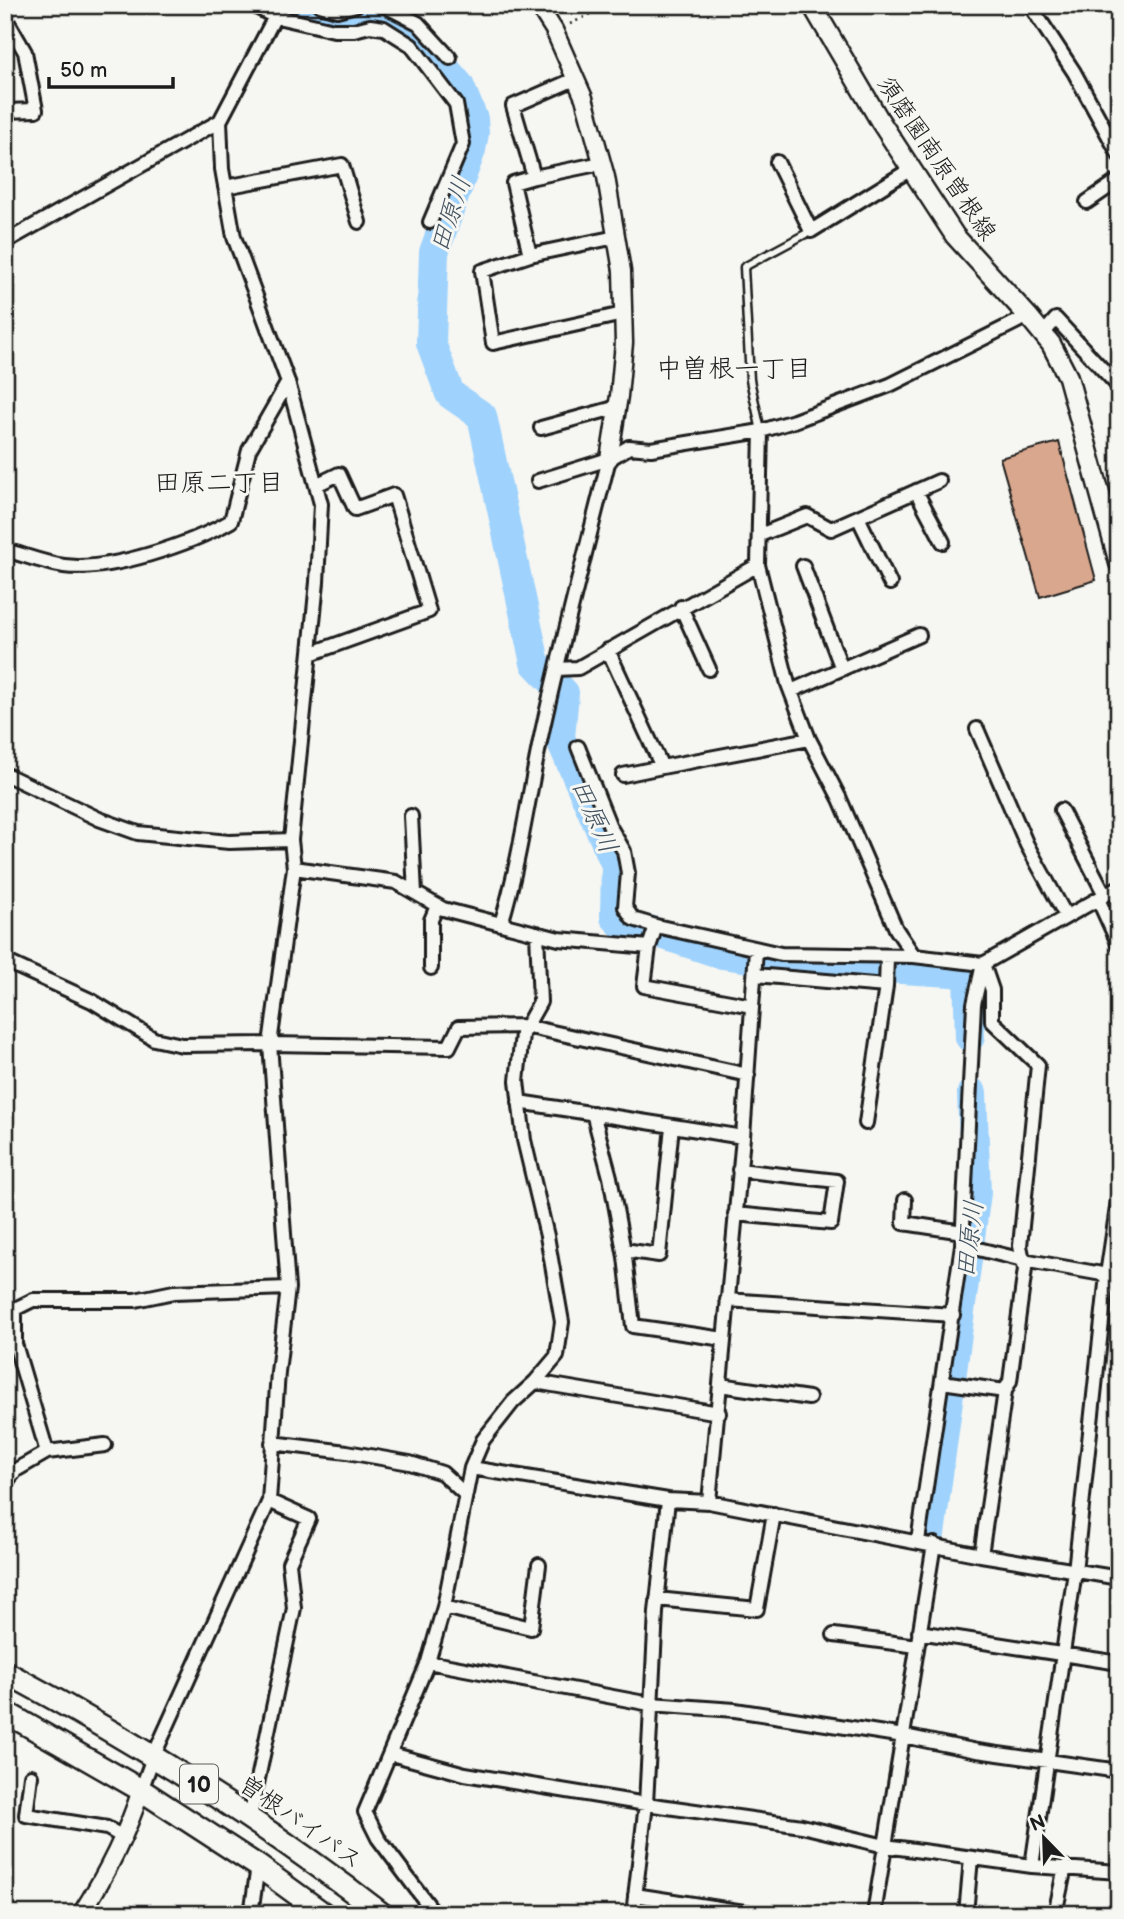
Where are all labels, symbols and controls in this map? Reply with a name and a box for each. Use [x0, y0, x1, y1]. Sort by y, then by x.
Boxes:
scale bar [49, 46, 173, 90]
text: 50 m [60, 58, 107, 83]
street label: 須磨園南原曽根線 [871, 71, 1002, 246]
water label: 田原川 [425, 173, 478, 256]
district label: 中曽根一丁目 [656, 354, 812, 385]
district label: 田原二丁目 [154, 468, 284, 499]
water label: 田原川 [564, 775, 624, 859]
water label: 田原川 [950, 1199, 991, 1280]
road number: 10 [180, 1764, 218, 1804]
street label: 曽根バイパス [234, 1769, 368, 1875]
north arrow [1009, 1804, 1078, 1874]
text: N [1027, 1810, 1049, 1837]

